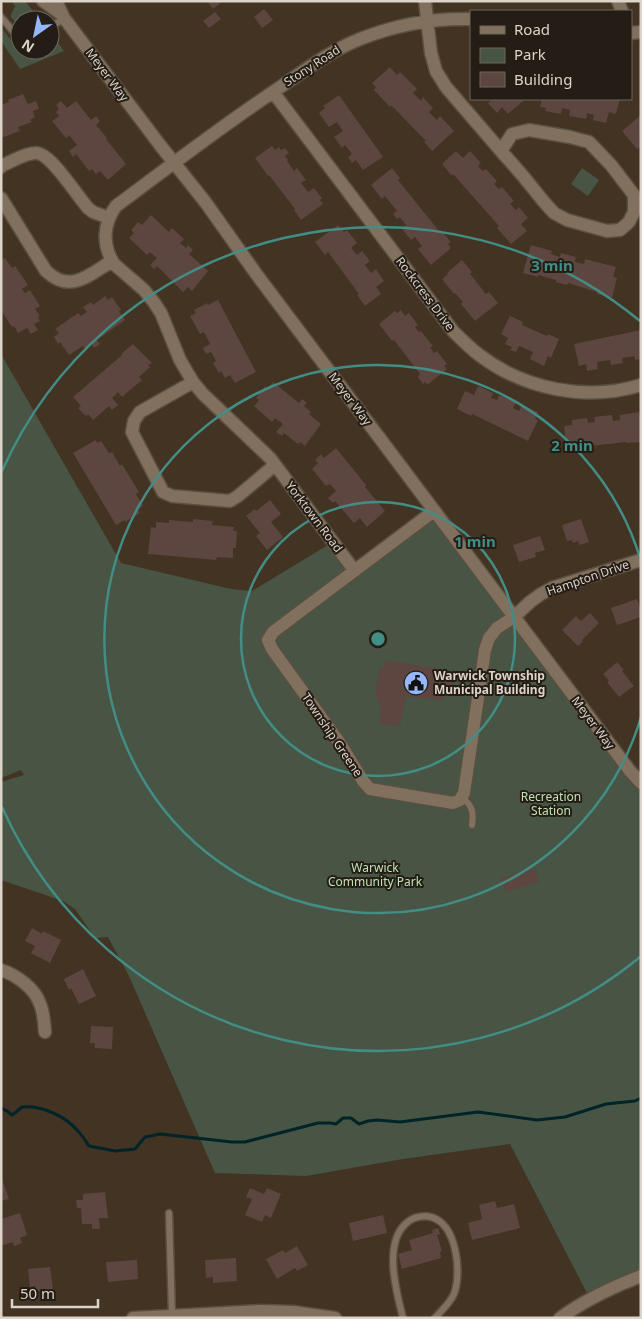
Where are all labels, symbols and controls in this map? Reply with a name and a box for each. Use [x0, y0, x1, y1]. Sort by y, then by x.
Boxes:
north arrow [10, 10, 60, 60]
legend [470, 10, 632, 100]
text: Road [514, 19, 550, 39]
text: N [18, 35, 38, 57]
street label: Stony Road [280, 41, 343, 90]
text: Park [514, 44, 546, 64]
street label: Meyer Way [82, 45, 133, 105]
text: Building [514, 69, 572, 89]
street label: Rockcress Drive [392, 253, 459, 334]
text: 3 min [531, 255, 573, 275]
street label: Meyer Way [325, 369, 376, 429]
text: 2 min [551, 435, 593, 455]
street label: Yorktown Road [282, 478, 347, 556]
text: 1 min [454, 531, 496, 551]
street label: Hampton Drive [544, 555, 631, 600]
centre of rings [369, 630, 387, 648]
place label: Warwick Township Municipal Building [434, 667, 545, 698]
public building icon: Warwick Township Municipal Building [403, 670, 429, 696]
street label: Township Greene [298, 689, 367, 780]
street label: Meyer Way [568, 693, 619, 753]
park label: Recreation Station [521, 788, 581, 819]
park label: Warwick Community Park [328, 859, 423, 890]
scale bar [12, 1276, 99, 1308]
text: 50 m [20, 1283, 55, 1303]

